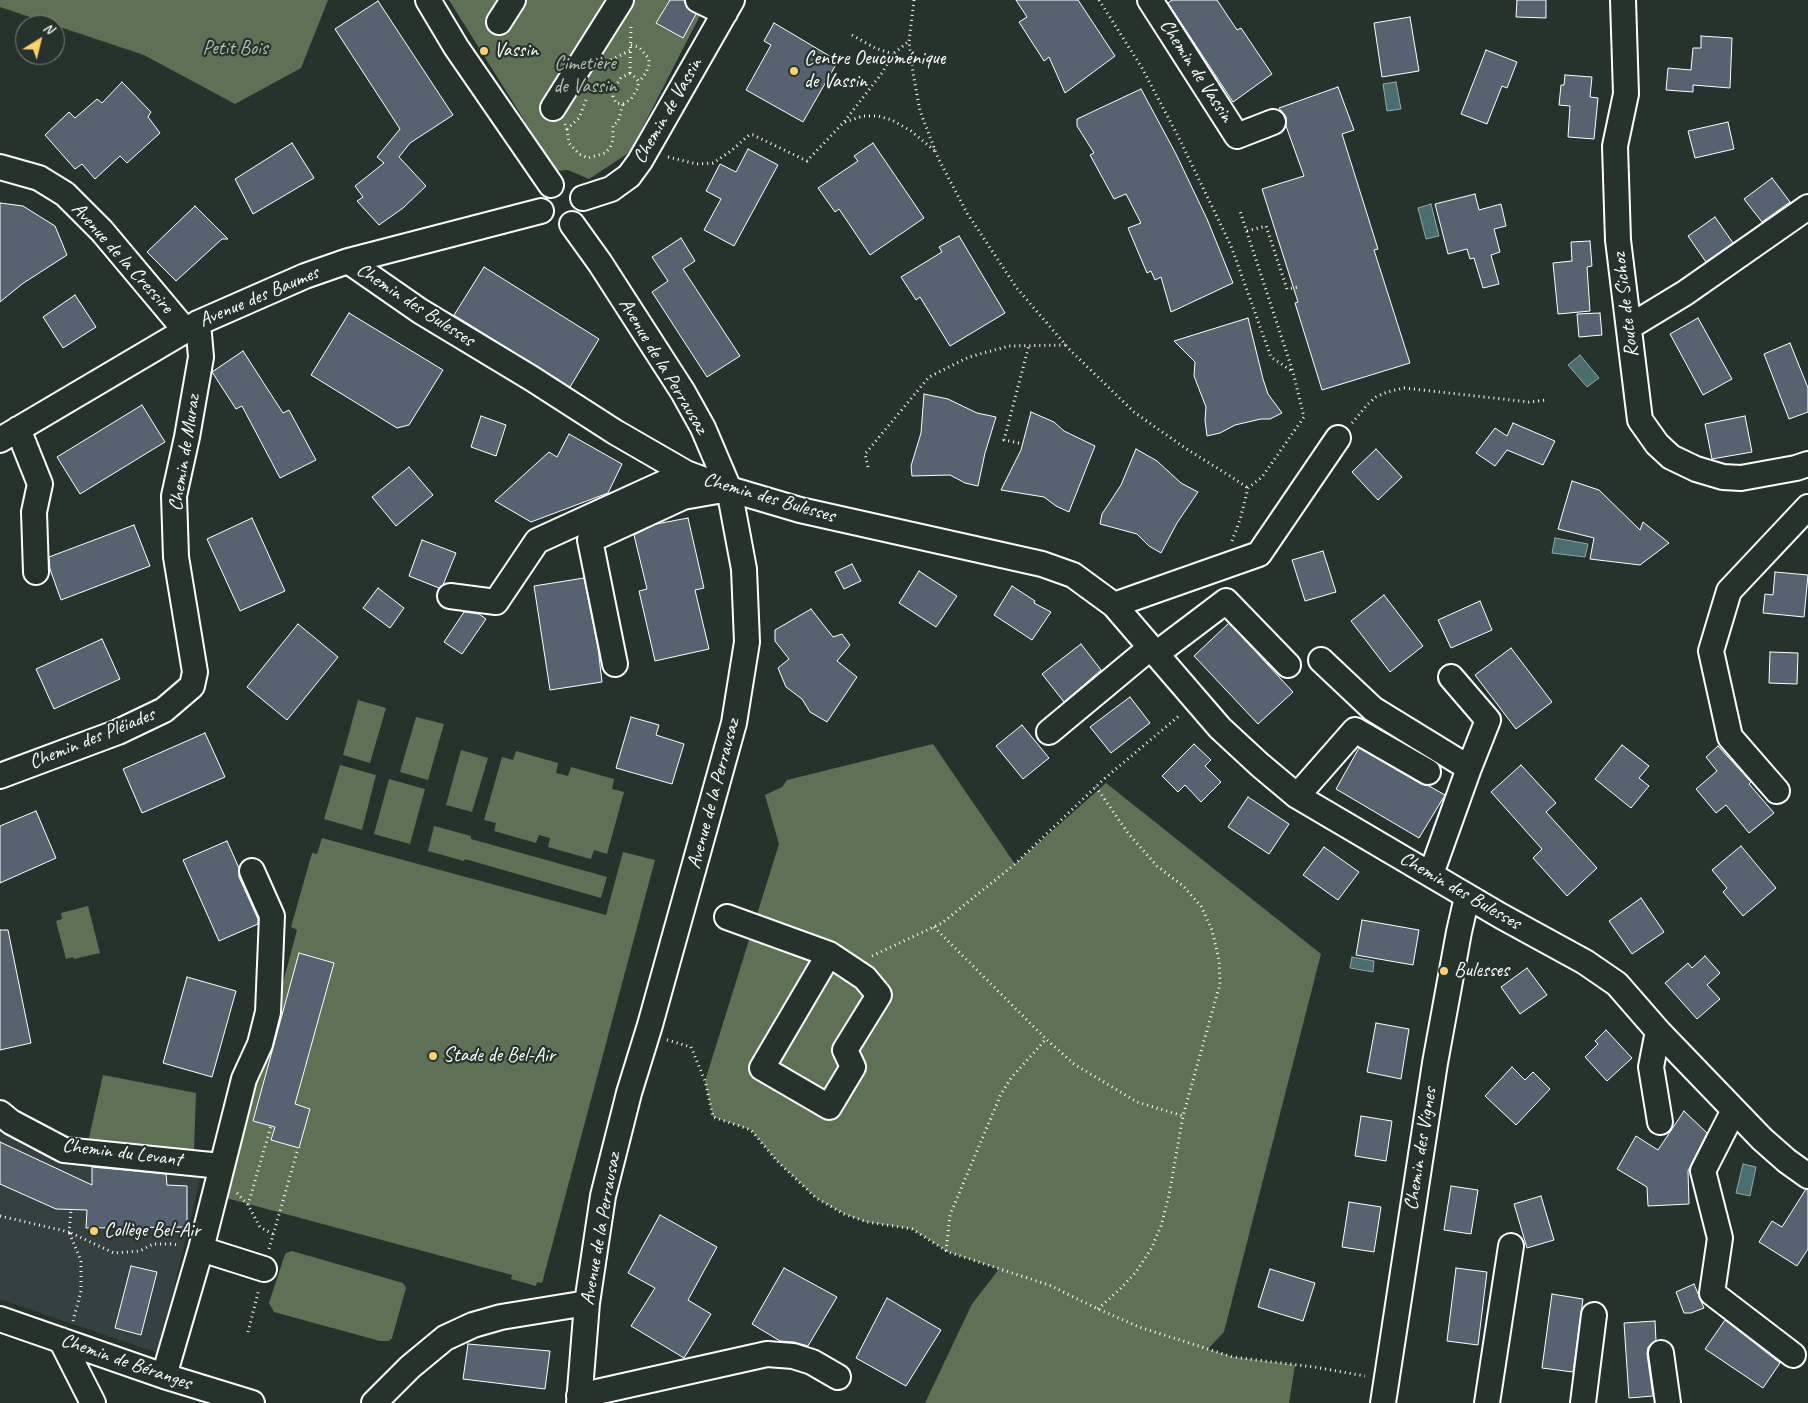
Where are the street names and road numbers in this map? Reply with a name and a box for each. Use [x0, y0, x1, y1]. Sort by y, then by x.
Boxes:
street label: Chemin de Vassin [1154, 15, 1238, 127]
street label: Chemin de Vassin [628, 54, 708, 168]
street label: Avenue de la Cressire [66, 198, 178, 318]
street label: Route de Sichoz [1608, 251, 1644, 359]
street label: Chemin des Bulesses [351, 258, 479, 352]
street label: Avenue des Baumes [195, 261, 323, 333]
street label: Avenue de la Perrausaz [613, 294, 713, 438]
street label: Chemin de Muraz [164, 393, 206, 513]
street label: Chemin des Bulesses [700, 468, 838, 528]
street label: Chemin des Pléiades [26, 703, 158, 775]
street label: Avenue de la Perrausaz [682, 717, 746, 871]
street label: Chemin des Bulesses [1395, 847, 1525, 935]
street label: Chemin des Vignes [1399, 1086, 1443, 1212]
street label: Chemin du Levant [61, 1134, 183, 1172]
street label: Avenue de la Perrausaz [576, 1151, 626, 1307]
street label: Chemin de Béranges [58, 1328, 194, 1396]

